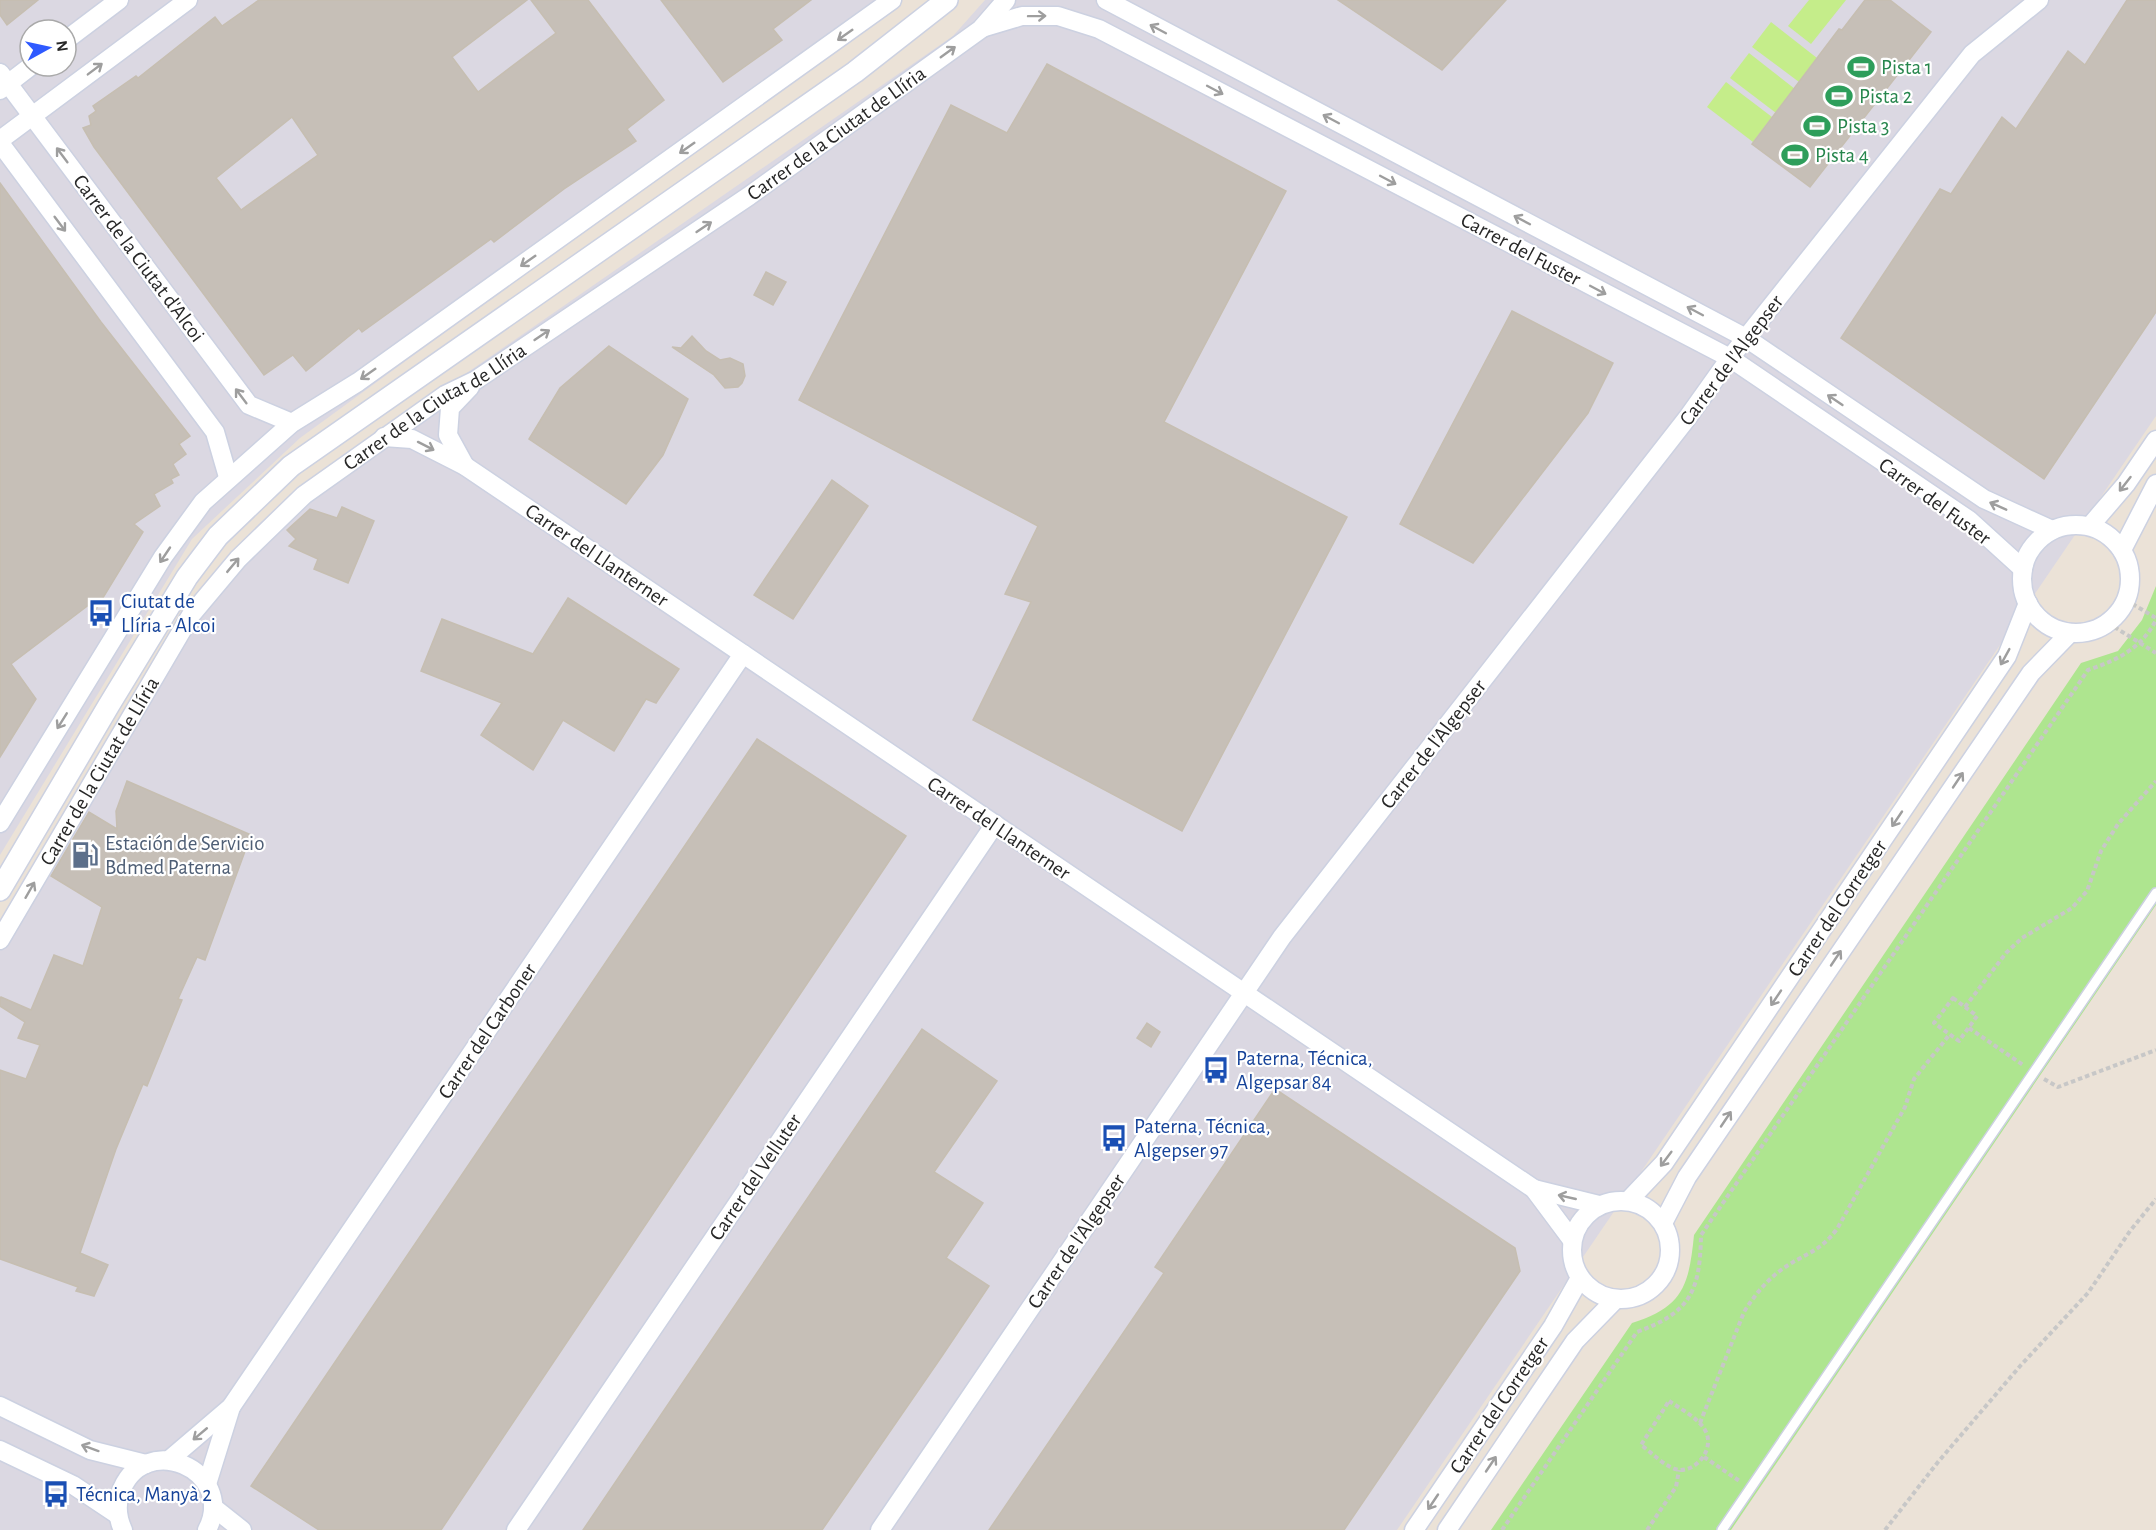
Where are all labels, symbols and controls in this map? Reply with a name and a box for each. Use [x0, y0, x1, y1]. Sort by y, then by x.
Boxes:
one-way arrow [1027, 10, 1047, 22]
north arrow [18, 18, 78, 78]
one-way arrow [1150, 22, 1168, 34]
one-way arrow [838, 29, 854, 41]
text: N [53, 39, 71, 53]
one-way arrow [940, 46, 956, 58]
sports icon: Pista 1 [1846, 52, 1876, 82]
place label: Pista 1 [1881, 57, 1932, 78]
street label: Carrer de la Ciutat de Llíria [743, 62, 930, 205]
one-way arrow [86, 63, 102, 76]
sports icon: Pista 2 [1824, 81, 1854, 111]
one-way arrow [1206, 85, 1224, 96]
place label: Pista 2 [1859, 86, 1912, 107]
sports icon: Pista 3 [1802, 111, 1832, 141]
one-way arrow [1322, 113, 1340, 125]
place label: Pista 3 [1837, 116, 1889, 137]
sports icon: Pista 4 [1780, 140, 1810, 170]
one-way arrow [679, 142, 695, 154]
place label: Pista 4 [1815, 145, 1869, 166]
one-way arrow [56, 147, 69, 163]
street label: Carrer de la Ciutat d'Alcoi [69, 171, 208, 346]
one-way arrow [1379, 175, 1397, 186]
street label: Carrer del Fuster [1457, 209, 1584, 290]
one-way arrow [1514, 214, 1531, 226]
one-way arrow [54, 215, 66, 231]
one-way arrow [696, 220, 713, 233]
one-way arrow [520, 255, 536, 267]
one-way arrow [1589, 284, 1607, 296]
street label: Carrer de l'Algepser [1676, 291, 1787, 430]
one-way arrow [1686, 305, 1704, 316]
one-way arrow [534, 329, 550, 341]
street label: Carrer de la Ciutat de Llíria [340, 339, 530, 475]
one-way arrow [361, 368, 377, 380]
one-way arrow [235, 388, 248, 404]
one-way arrow [1827, 394, 1844, 406]
one-way arrow [416, 441, 434, 452]
street label: Carrer del Fuster [1875, 454, 1995, 549]
one-way arrow [2118, 476, 2131, 492]
street label: Carrer del Llanterner [521, 500, 672, 611]
one-way arrow [1990, 500, 2008, 512]
one-way arrow [159, 547, 171, 563]
one-way arrow [226, 558, 240, 573]
place label: Ciutat de Llíria - Alcoi [121, 591, 216, 636]
bus stop icon: Ciutat de Llíria - Alcoi [86, 598, 116, 628]
one-way arrow [1999, 648, 2011, 665]
street label: Carrer de la Ciutat de Llíria [36, 673, 163, 869]
street label: Carrer de l'Algepser [1377, 676, 1490, 813]
one-way arrow [56, 712, 68, 729]
one-way arrow [1952, 772, 1964, 788]
street label: Carrer del Llanterner [923, 773, 1074, 884]
one-way arrow [1891, 810, 1903, 827]
place label: Estación de Servicio Bdmed Paterna [105, 833, 265, 878]
street label: Carrer del Corretger [1784, 836, 1891, 980]
fuel station icon: Estación de Servicio Bdmed Paterna [70, 840, 100, 870]
one-way arrow [24, 882, 36, 899]
one-way arrow [1830, 950, 1842, 967]
street label: Carrer del Carboner [434, 960, 541, 1103]
one-way arrow [1770, 989, 1782, 1006]
place label: Paterna, Técnica, Algepsar 84 [1236, 1048, 1373, 1093]
bus stop icon: Paterna, Técnica, Algepsar 84 [1201, 1055, 1231, 1085]
street label: Carrer del Velluter [705, 1110, 806, 1244]
one-way arrow [1720, 1111, 1732, 1128]
place label: Paterna, Técnica, Algepser 97 [1134, 1116, 1271, 1161]
bus stop icon: Paterna, Técnica, Algepser 97 [1099, 1123, 1129, 1153]
one-way arrow [1660, 1151, 1673, 1167]
street label: Carrer de l'Algepser [1024, 1170, 1129, 1312]
one-way arrow [1558, 1190, 1577, 1202]
street label: Carrer del Corretger [1446, 1333, 1553, 1477]
one-way arrow [192, 1427, 208, 1440]
one-way arrow [81, 1442, 99, 1453]
one-way arrow [1485, 1456, 1498, 1473]
bus stop icon: Técnica, Manyà 2 [41, 1479, 71, 1509]
place label: Técnica, Manyà 2 [76, 1484, 212, 1505]
one-way arrow [1427, 1494, 1439, 1510]

